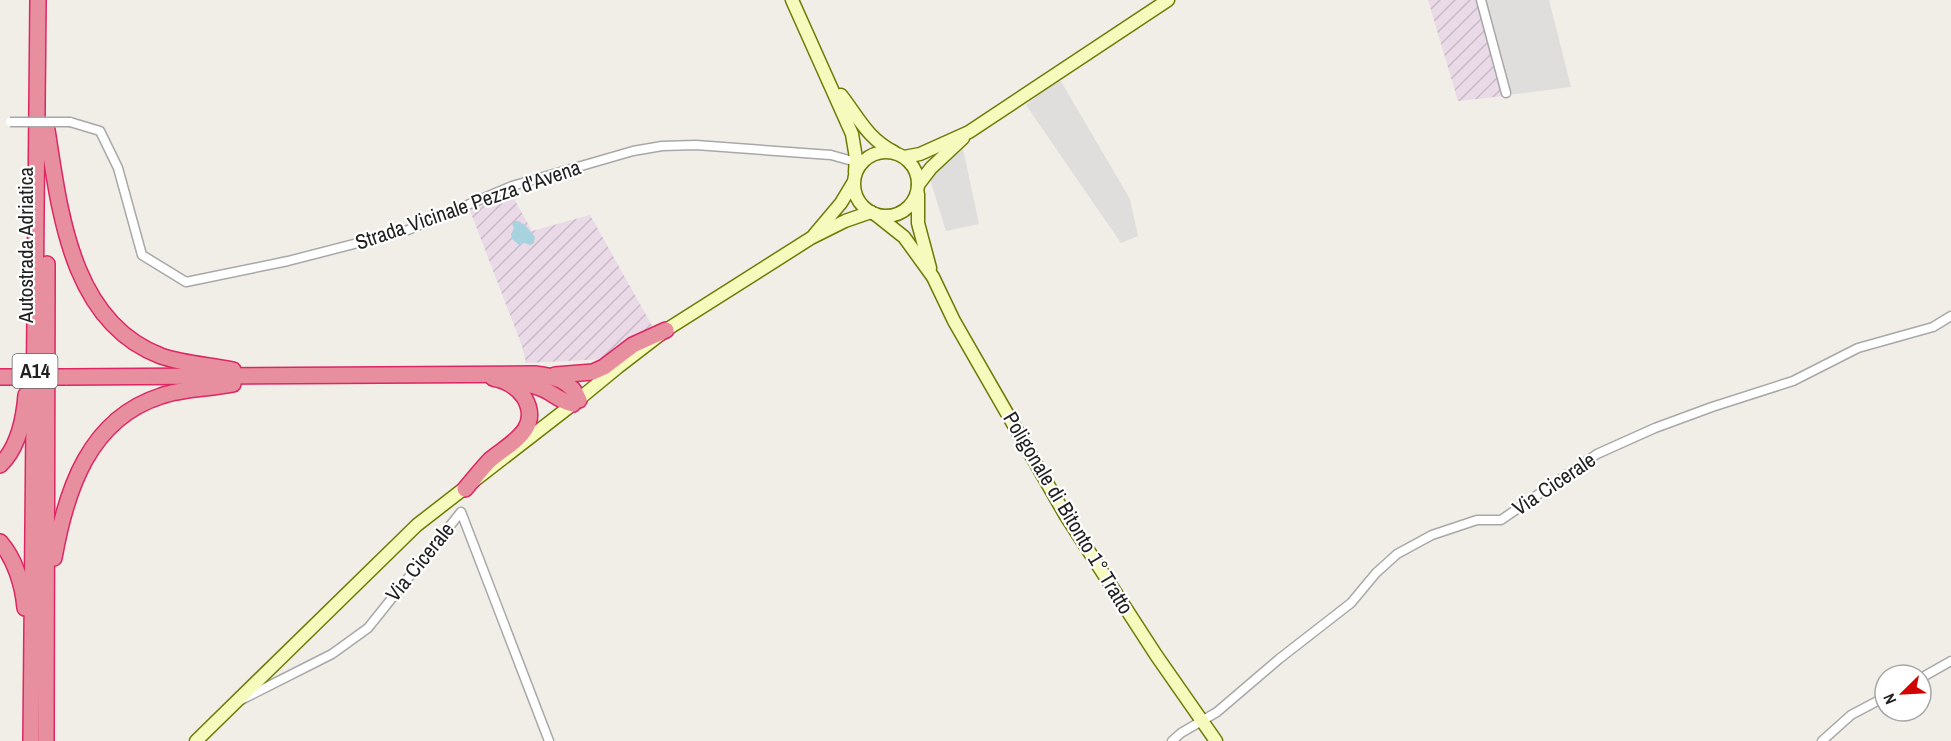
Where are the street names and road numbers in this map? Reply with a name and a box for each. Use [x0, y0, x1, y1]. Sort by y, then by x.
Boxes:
street label: Strada Vicinale Pezza d'Avena [351, 152, 585, 257]
street label: Autostrada Adriatica [11, 167, 40, 324]
road number: A14 [12, 354, 57, 388]
street label: Poligonale di Bitonto 1° Tratto [996, 406, 1140, 619]
street label: Via Cicerale [1506, 445, 1601, 522]
street label: Via Cicerale [379, 516, 461, 608]

